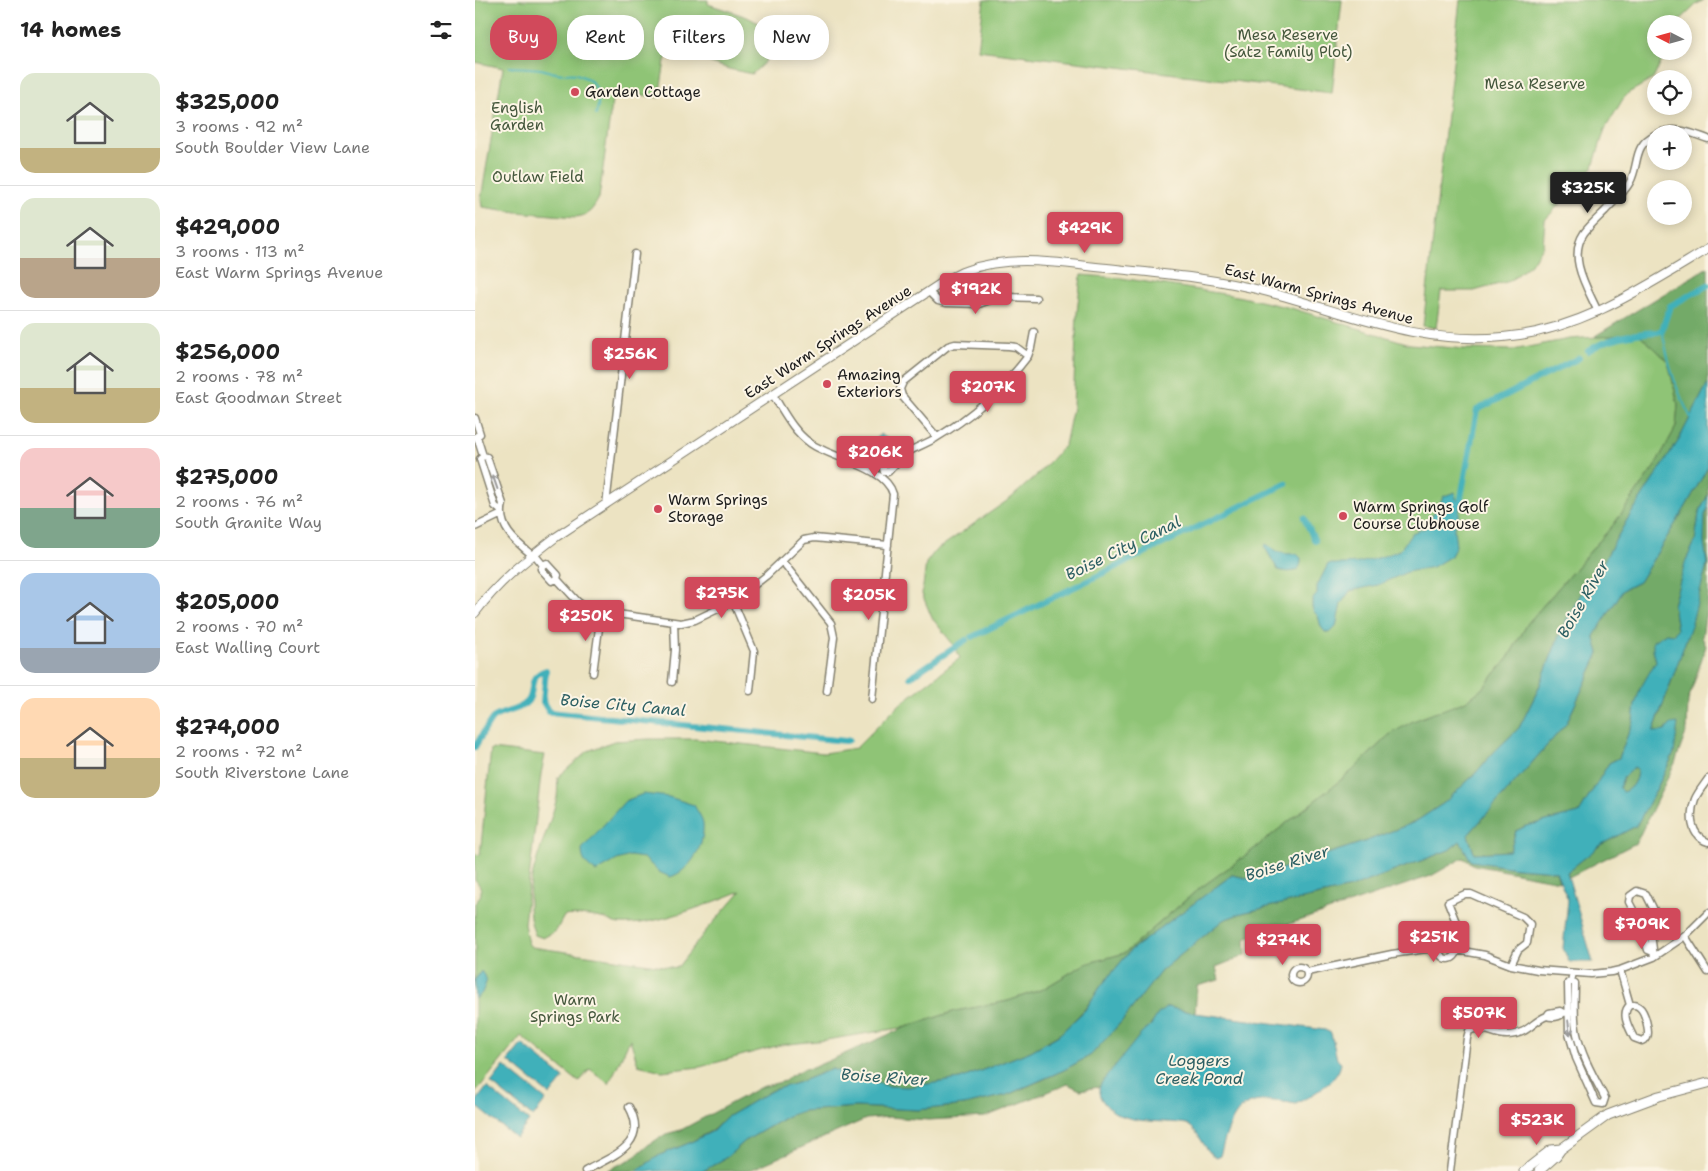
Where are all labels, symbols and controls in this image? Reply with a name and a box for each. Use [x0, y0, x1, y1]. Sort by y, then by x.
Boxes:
chip: Buy [490, 15, 557, 60]
chip: Rent [567, 15, 644, 60]
chip: Filters [654, 15, 744, 60]
chip: New [754, 15, 829, 60]
north arrow [1647, 15, 1693, 60]
map controls [1647, 15, 1692, 225]
text: 14 homes [20, 16, 121, 44]
icon: filters [427, 16, 455, 44]
park label: Mesa Reserve (Satz Family Plot) [1224, 25, 1352, 62]
button: locate [1647, 70, 1692, 115]
park label: Mesa Reserve [1484, 74, 1586, 94]
place label: Garden Cottage [585, 82, 701, 102]
marker: Garden Cottage [569, 86, 581, 98]
text: $325,000 [175, 88, 279, 116]
icon: home [60, 93, 120, 153]
park label: English Garden [490, 98, 544, 135]
text: 3 rooms · 92 m² [175, 116, 303, 137]
button: + [1647, 125, 1692, 170]
text: South Boulder View Lane [175, 137, 370, 158]
park label: Outlaw Field [492, 167, 584, 187]
pin: $325K [1553, 172, 1623, 214]
text: $325K [1561, 177, 1615, 198]
button: − [1647, 180, 1692, 225]
pin: $429K [1050, 212, 1120, 254]
text: $429,000 [175, 213, 280, 241]
text: $429K [1058, 217, 1112, 238]
icon: home [60, 218, 120, 278]
text: 3 rooms · 113 m² [175, 241, 305, 262]
street label: East Warm Springs Avenue [1222, 259, 1416, 329]
text: East Warm Springs Avenue [175, 262, 383, 283]
pin: $192K [941, 272, 1011, 315]
text: $192K [951, 278, 1001, 299]
street label: East Warm Springs Avenue [741, 280, 915, 404]
text: $256,000 [175, 338, 280, 366]
pin: $256K [595, 338, 665, 380]
icon: home [60, 343, 120, 403]
text: $256K [603, 343, 657, 364]
place label: Amazing Exteriors [837, 365, 902, 402]
text: 2 rooms · 78 m² [175, 366, 303, 387]
pin: $207K [953, 370, 1023, 413]
text: $207K [961, 376, 1015, 397]
marker: Amazing Exteriors [821, 378, 833, 390]
text: East Goodman Street [175, 387, 342, 408]
pin: $206K [840, 436, 910, 478]
text: $206K [848, 441, 902, 462]
text: $275,000 [175, 463, 278, 491]
icon: home [60, 468, 120, 528]
one-way arrow [490, 474, 500, 490]
place label: Warm Springs Storage [668, 490, 768, 527]
text: 2 rooms · 76 m² [175, 491, 303, 512]
place label: Warm Springs Golf Course Clubhouse [1353, 497, 1489, 534]
marker: Warm Springs Storage [652, 503, 664, 515]
marker: Warm Springs Golf Course Clubhouse [1337, 510, 1349, 522]
water label: Boise City Canal [1062, 511, 1184, 585]
text: South Granite Way [175, 512, 322, 533]
water label: Boise River [1552, 556, 1614, 642]
pin: $275K [687, 576, 757, 619]
pin: $205K [834, 578, 904, 621]
text: $275K [696, 582, 748, 603]
text: $205K [842, 584, 896, 605]
text: $205,000 [175, 588, 279, 616]
icon: home [60, 593, 120, 653]
pin: $250K [551, 600, 621, 642]
text: $250K [559, 605, 613, 626]
text: 2 rooms · 70 m² [175, 616, 303, 637]
text: East Walling Court [175, 637, 320, 658]
water label: Boise City Canal [559, 689, 687, 721]
text: $274,000 [175, 713, 280, 741]
icon: home [60, 718, 120, 778]
text: 2 rooms · 72 m² [175, 741, 303, 762]
text: South Riverstone Lane [175, 762, 349, 783]
water label: Boise River [1243, 840, 1332, 886]
pin: $709K [1607, 908, 1677, 950]
text: $709K [1614, 913, 1670, 934]
pin: $251K [1399, 920, 1469, 963]
pin: $274K [1248, 924, 1318, 966]
text: $251K [1409, 926, 1459, 947]
text: $274K [1256, 929, 1310, 950]
park label: Warm Springs Park [530, 990, 620, 1027]
pin: $507K [1444, 996, 1514, 1039]
text: $507K [1452, 1002, 1506, 1023]
one-way arrow [1564, 1020, 1574, 1036]
water label: Loggers Creek Pond [1155, 1050, 1244, 1089]
water label: Boise River [840, 1064, 928, 1091]
pin: $523K [1502, 1104, 1572, 1146]
text: $523K [1510, 1109, 1564, 1130]

